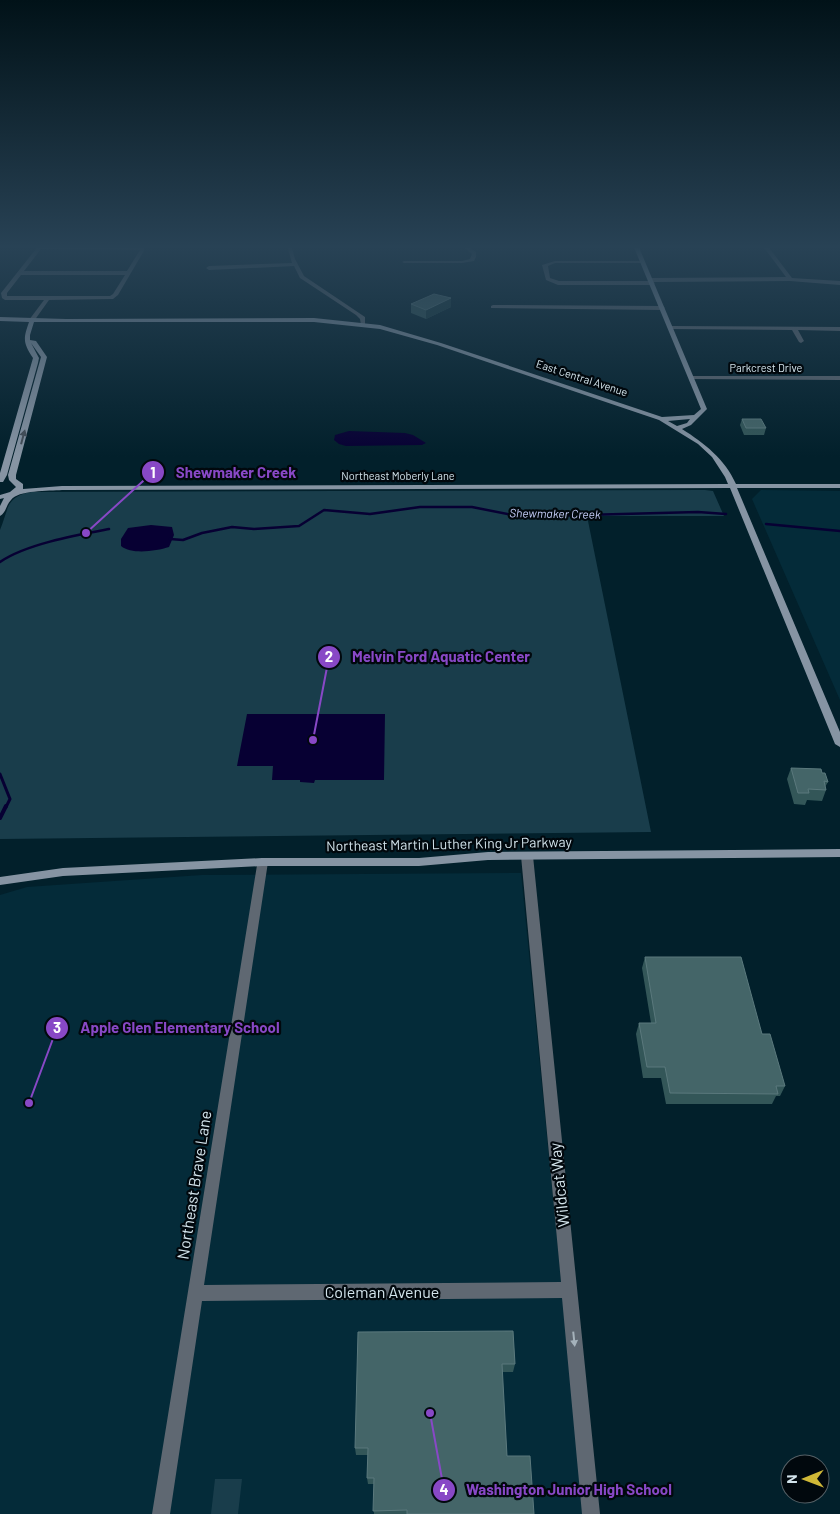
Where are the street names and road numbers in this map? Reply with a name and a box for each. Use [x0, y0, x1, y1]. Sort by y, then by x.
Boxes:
street label: East Central Avenue [535, 357, 630, 399]
street label: Parkcrest Drive [730, 361, 803, 374]
street label: Northeast Moberly Lane [341, 469, 455, 482]
street label: Northeast Martin Luther King Jr Parkway [326, 833, 573, 854]
street label: Northeast Brave Lane [172, 1109, 215, 1261]
street label: Wildcat Way [545, 1141, 572, 1228]
street label: Coleman Avenue [325, 1282, 439, 1301]

